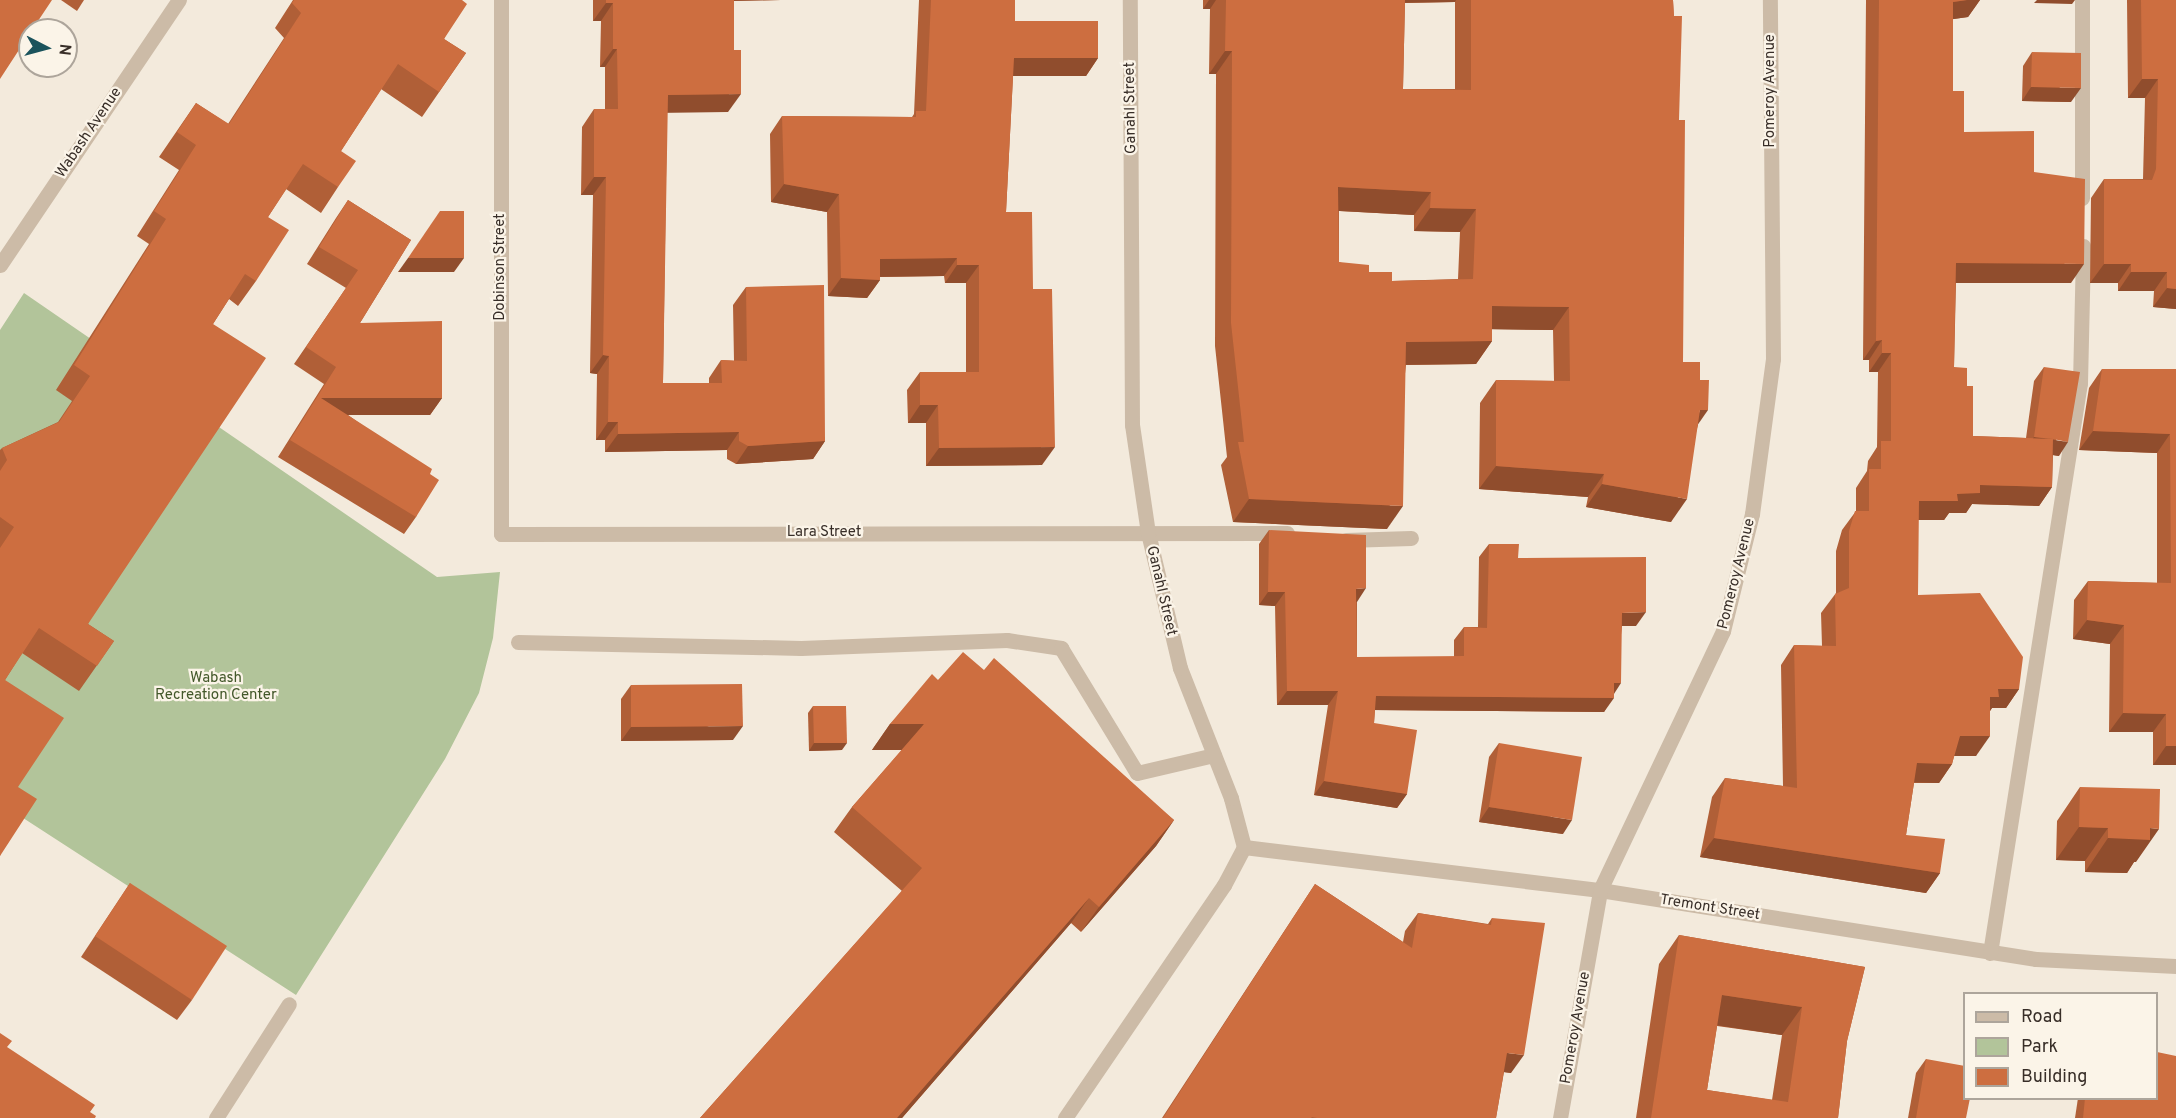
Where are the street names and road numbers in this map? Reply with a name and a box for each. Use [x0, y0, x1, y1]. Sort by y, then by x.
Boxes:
street label: Pomeroy Avenue [1762, 34, 1780, 148]
street label: Ganahl Street [1121, 62, 1141, 154]
street label: Wabash Avenue [52, 84, 126, 182]
street label: Dobinson Street [492, 213, 510, 321]
street label: Pomeroy Avenue [1714, 516, 1760, 632]
street label: Lara Street [787, 524, 861, 542]
street label: Ganahl Street [1142, 544, 1180, 638]
street label: Tremont Street [1659, 891, 1761, 925]
street label: Pomeroy Avenue [1557, 970, 1595, 1086]

